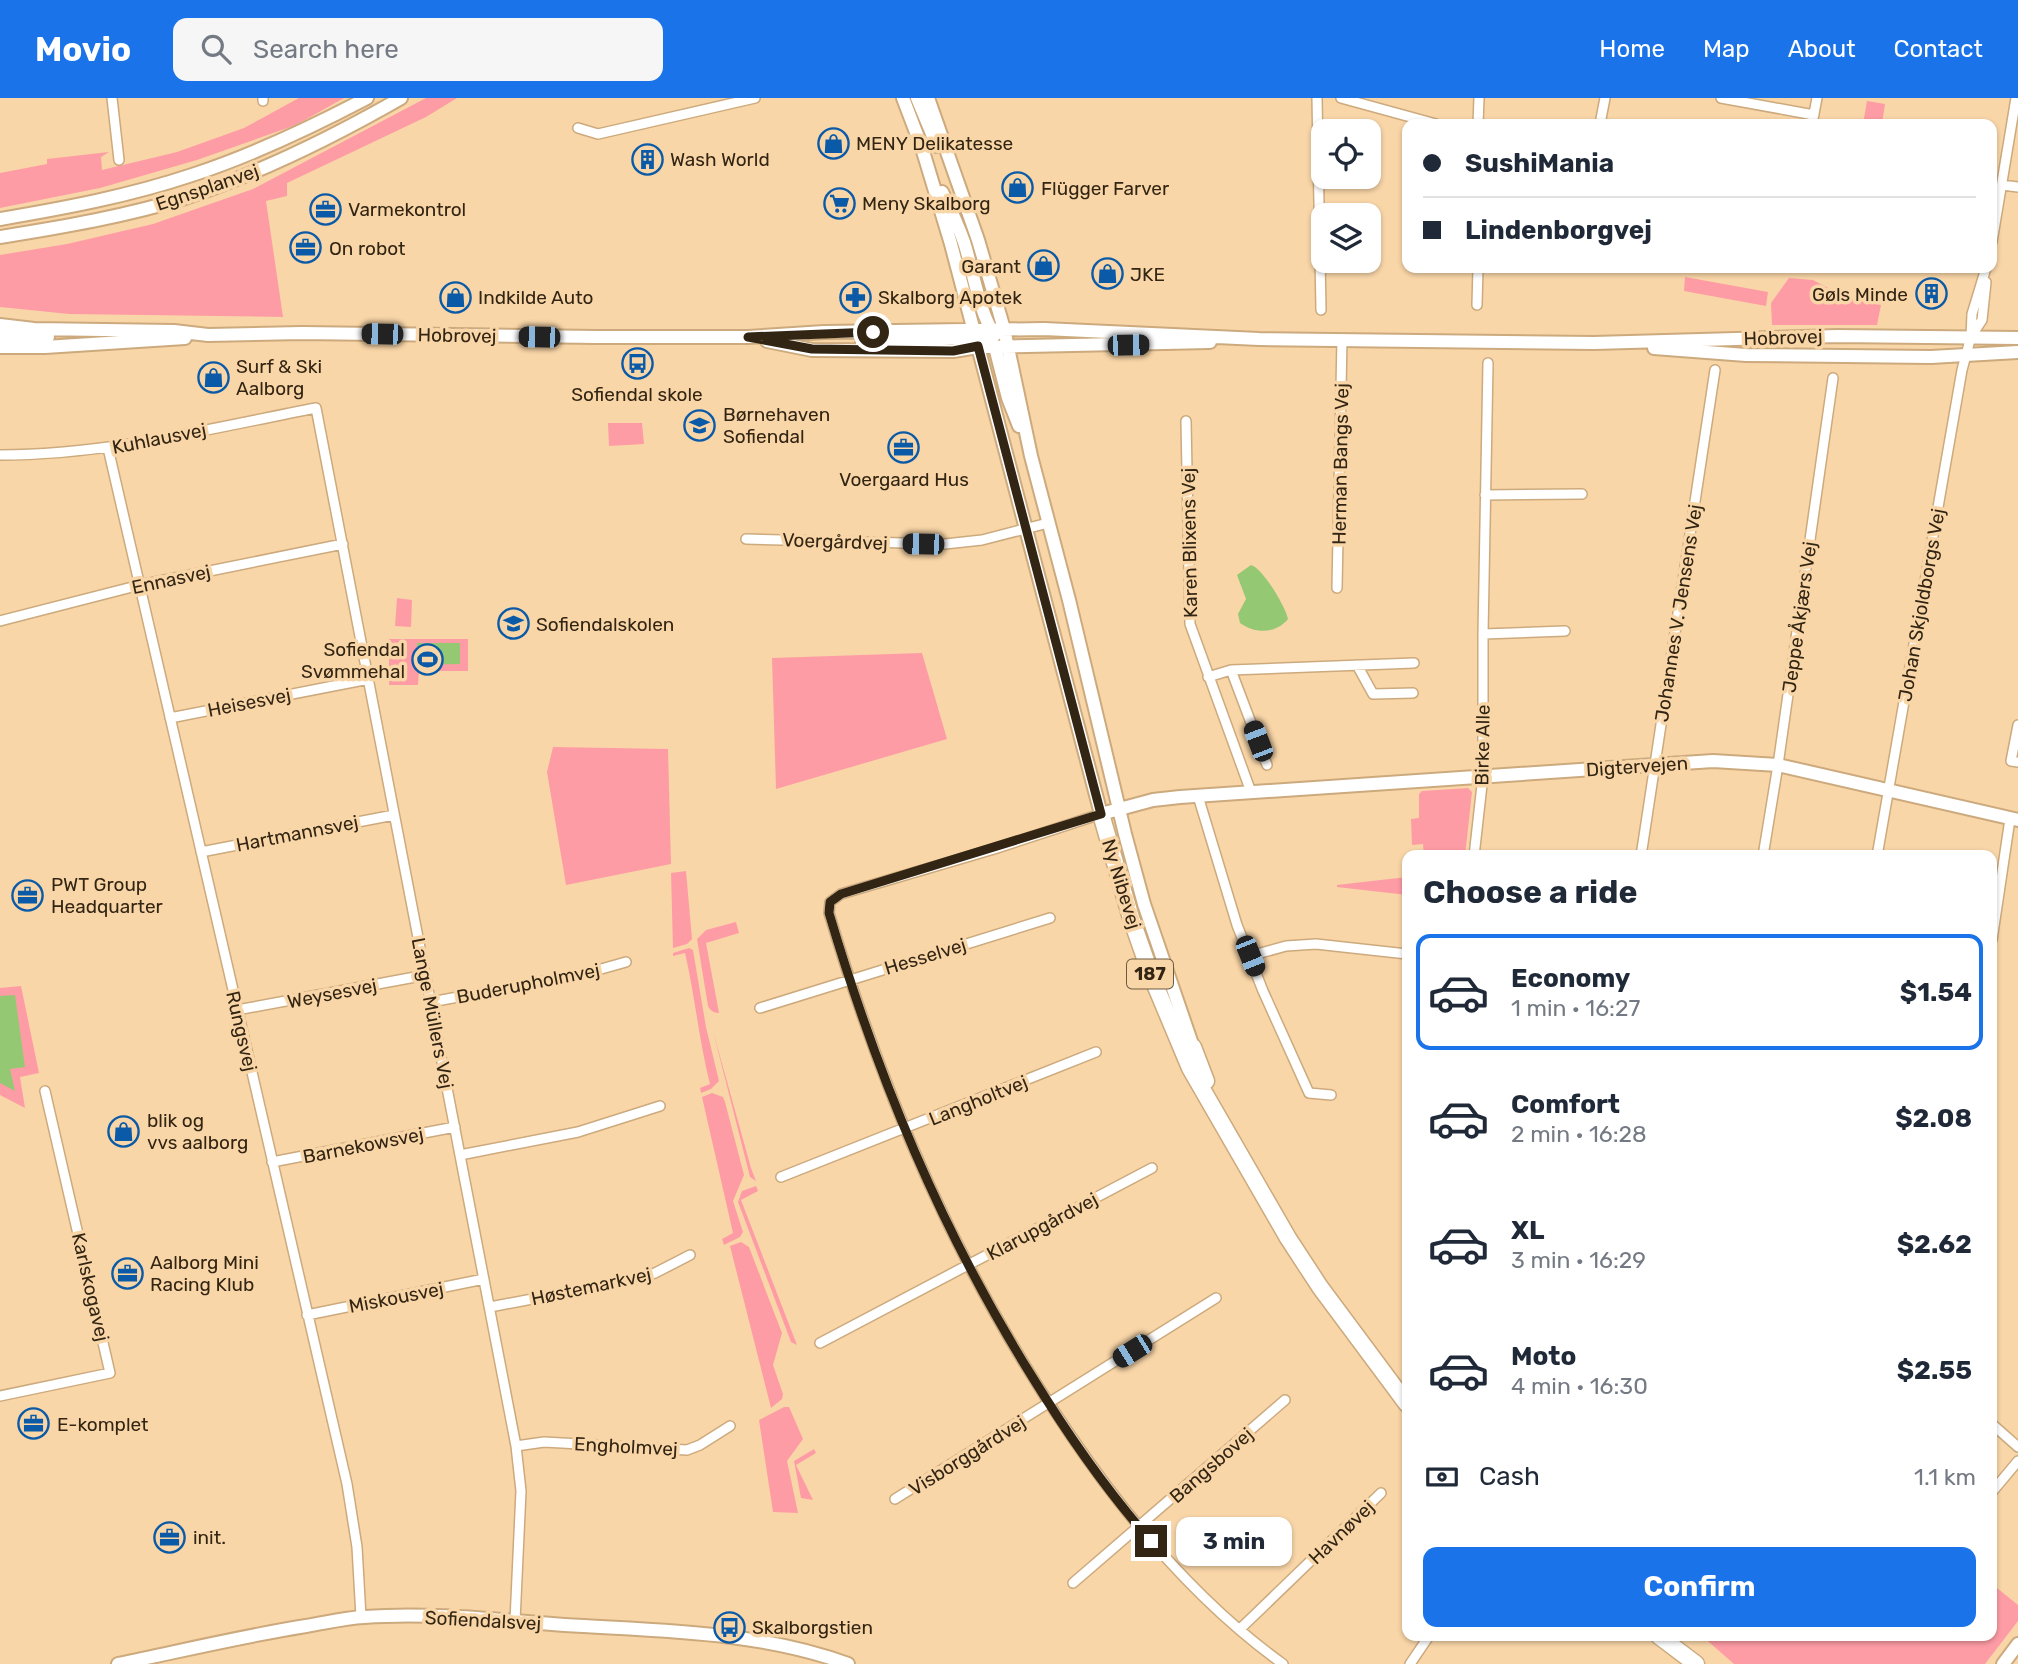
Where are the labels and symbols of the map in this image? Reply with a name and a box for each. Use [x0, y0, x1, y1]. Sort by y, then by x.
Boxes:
shop icon: MENY Delikatesse [816, 126, 850, 160]
place label: MENY Delikatesse [856, 132, 1013, 155]
building icon: Wash World [630, 142, 664, 176]
place label: Wash World [670, 148, 770, 171]
street label: Egnsplanvej [153, 159, 262, 216]
shop icon: Flügger Farver [1001, 171, 1035, 205]
place label: Flügger Farver [1041, 177, 1170, 200]
supermarket icon: Meny Skalborg [822, 186, 856, 220]
office icon: Varmekontrol [308, 192, 342, 226]
place label: Meny Skalborg [862, 192, 991, 215]
place label: Varmekontrol [348, 198, 466, 221]
office icon: On robot [289, 231, 323, 265]
place label: On robot [329, 237, 406, 260]
shop icon: Garant [1027, 249, 1061, 283]
place label: Garant [961, 255, 1022, 278]
shop icon: JKE [1090, 257, 1124, 291]
place label: JKE [1130, 263, 1165, 286]
building icon: Gøls Minde [1914, 277, 1948, 311]
shop icon: Indkilde Auto [438, 280, 472, 314]
pharmacy icon: Skalborg Apotek [838, 280, 872, 314]
place label: Gøls Minde [1812, 283, 1908, 306]
place label: Indkilde Auto [478, 286, 594, 309]
place label: Skalborg Apotek [878, 286, 1022, 309]
route start [857, 316, 889, 348]
car [361, 323, 404, 345]
street label: Hobrovej [417, 323, 497, 348]
street label: Hobrovej [1743, 325, 1823, 350]
car [518, 326, 561, 348]
car [1107, 334, 1150, 356]
bus stop icon: Sofiendal skole [620, 346, 654, 380]
place label: Surf & Ski Aalborg [236, 355, 322, 400]
shop icon: Surf & Ski Aalborg [196, 360, 230, 394]
place label: Sofiendal skole [571, 383, 703, 406]
street label: Herman Bangs Vej [1328, 383, 1353, 545]
place label: Børnehaven Sofiendal [723, 403, 830, 448]
school or university icon: Børnehaven Sofiendal [683, 408, 717, 442]
street label: Kuhlausvej [110, 418, 208, 459]
office icon: Voergaard Hus [887, 431, 921, 465]
place label: Voergaard Hus [839, 468, 969, 491]
street label: Karen Blixens Vej [1177, 468, 1202, 618]
street label: Johannes V. Jensens Vej [1650, 503, 1707, 723]
street label: Johan Skjoldborgs Vej [1893, 507, 1950, 703]
street label: Voergårdvej [782, 528, 888, 555]
car [902, 533, 945, 555]
street label: Jeppe Åkjærs Vej [1778, 540, 1821, 694]
street label: Ennasvej [130, 560, 213, 599]
school or university icon: Sofiendalskolen [496, 607, 530, 641]
place label: Sofiendalskolen [536, 613, 674, 636]
place label: Sofiendal Svømmehal [301, 638, 405, 683]
sports icon: Sofiendal Svømmehal [411, 643, 445, 677]
street label: Heisesvej [206, 683, 293, 722]
street label: Birke Alle [1470, 704, 1495, 786]
car [1241, 718, 1276, 764]
street label: Digtervejen [1585, 751, 1689, 782]
street label: Hartmannsvej [234, 810, 360, 857]
street label: Ny Nibevej [1097, 836, 1146, 932]
place label: PWT Group Headquarter [51, 873, 164, 918]
office icon: PWT Group Headquarter [11, 878, 45, 912]
street label: Hesselvej [881, 933, 969, 980]
car [1233, 933, 1268, 979]
street label: Lange Müllers Vej [407, 935, 458, 1091]
street label: Buderupholmvej [455, 958, 602, 1009]
road number: 187 [1127, 960, 1173, 988]
street label: Weysesvej [285, 974, 379, 1013]
street label: Rungsvej [221, 989, 262, 1074]
street label: Langholtvej [926, 1070, 1031, 1131]
place label: blik og vvs aalborg [147, 1109, 248, 1154]
shop icon: blik og vvs aalborg [107, 1114, 141, 1148]
street label: Barnekowsvej [301, 1123, 425, 1168]
street label: Klarupgårdvej [983, 1188, 1102, 1265]
street label: Karlskogavej [67, 1231, 114, 1344]
place label: Aalborg Mini Racing Klub [150, 1251, 259, 1296]
office icon: Aalborg Mini Racing Klub [110, 1256, 144, 1290]
street label: Høstemarkvej [529, 1263, 653, 1310]
street label: Miskousvej [347, 1277, 445, 1318]
car [1109, 1331, 1156, 1371]
office icon: E-komplet [17, 1407, 51, 1441]
street label: Visborggårdvej [905, 1410, 1030, 1500]
place label: E-komplet [57, 1413, 149, 1436]
street label: Bangsbovej [1165, 1423, 1258, 1508]
street label: Engholmvej [574, 1432, 678, 1461]
street label: Havnøvej [1304, 1496, 1379, 1569]
callout: 3 min [1176, 1516, 1291, 1566]
office icon: init. [153, 1520, 187, 1554]
route end [1135, 1525, 1167, 1557]
place label: init. [193, 1526, 226, 1549]
street label: Sofiendalsvej [424, 1606, 542, 1635]
bus stop icon: Skalborgstien [712, 1610, 746, 1644]
place label: Skalborgstien [752, 1616, 873, 1639]

